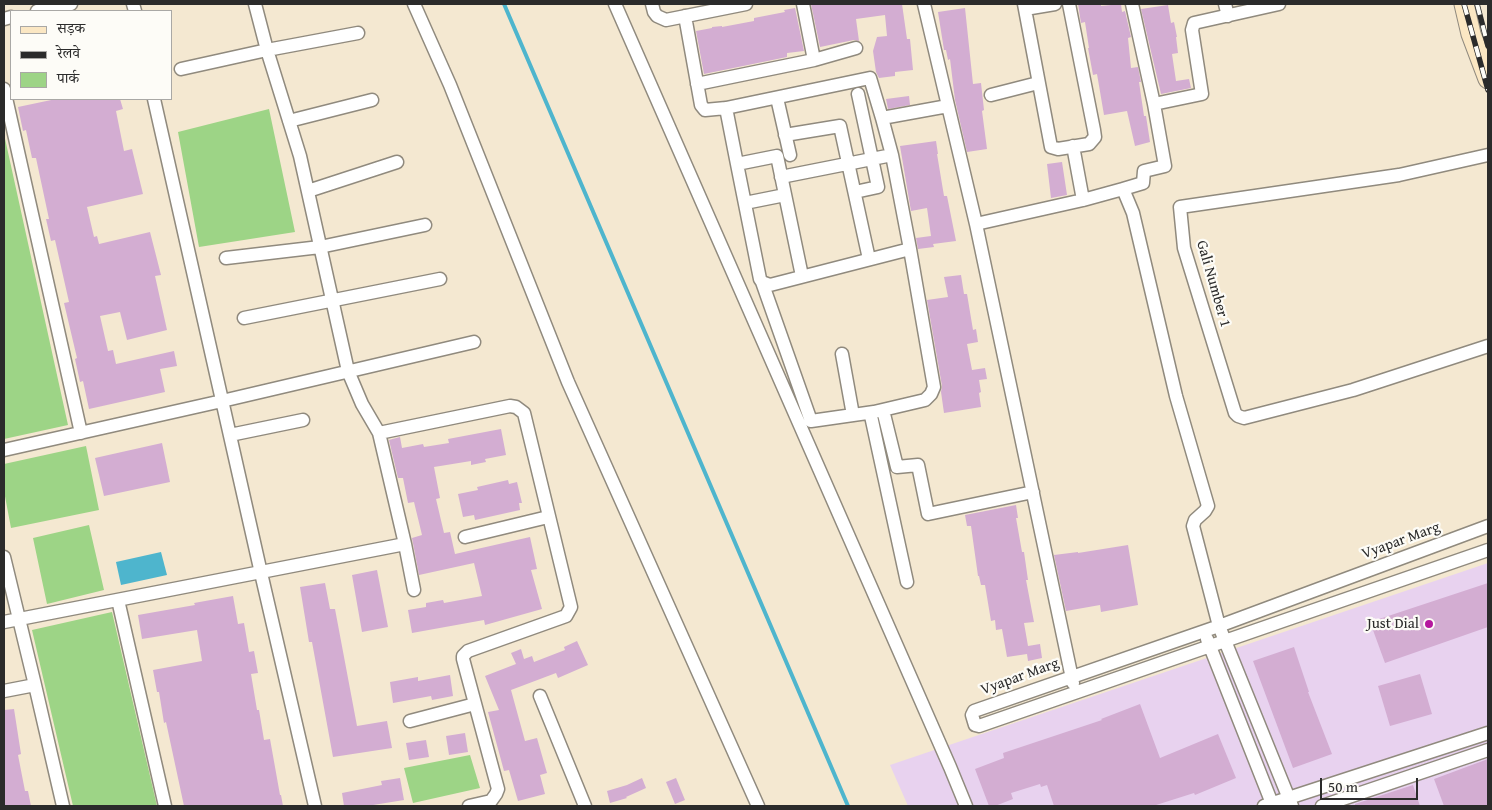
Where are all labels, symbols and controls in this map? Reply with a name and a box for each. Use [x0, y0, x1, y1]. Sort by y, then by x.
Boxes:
legend [10, 10, 172, 100]
text: सड़क [57, 17, 85, 38]
text: रेलवे [57, 42, 80, 63]
text: पार्क [57, 67, 79, 88]
street label: Gali Number 1 [1192, 239, 1234, 329]
street label: Vyapar Marg [1359, 519, 1443, 563]
place label: Just Dial [1367, 615, 1419, 633]
marker: Just Dial [1423, 618, 1435, 630]
street label: Vyapar Marg [978, 655, 1062, 699]
scale bar [1322, 768, 1420, 800]
text: 50 m [1328, 776, 1358, 797]

